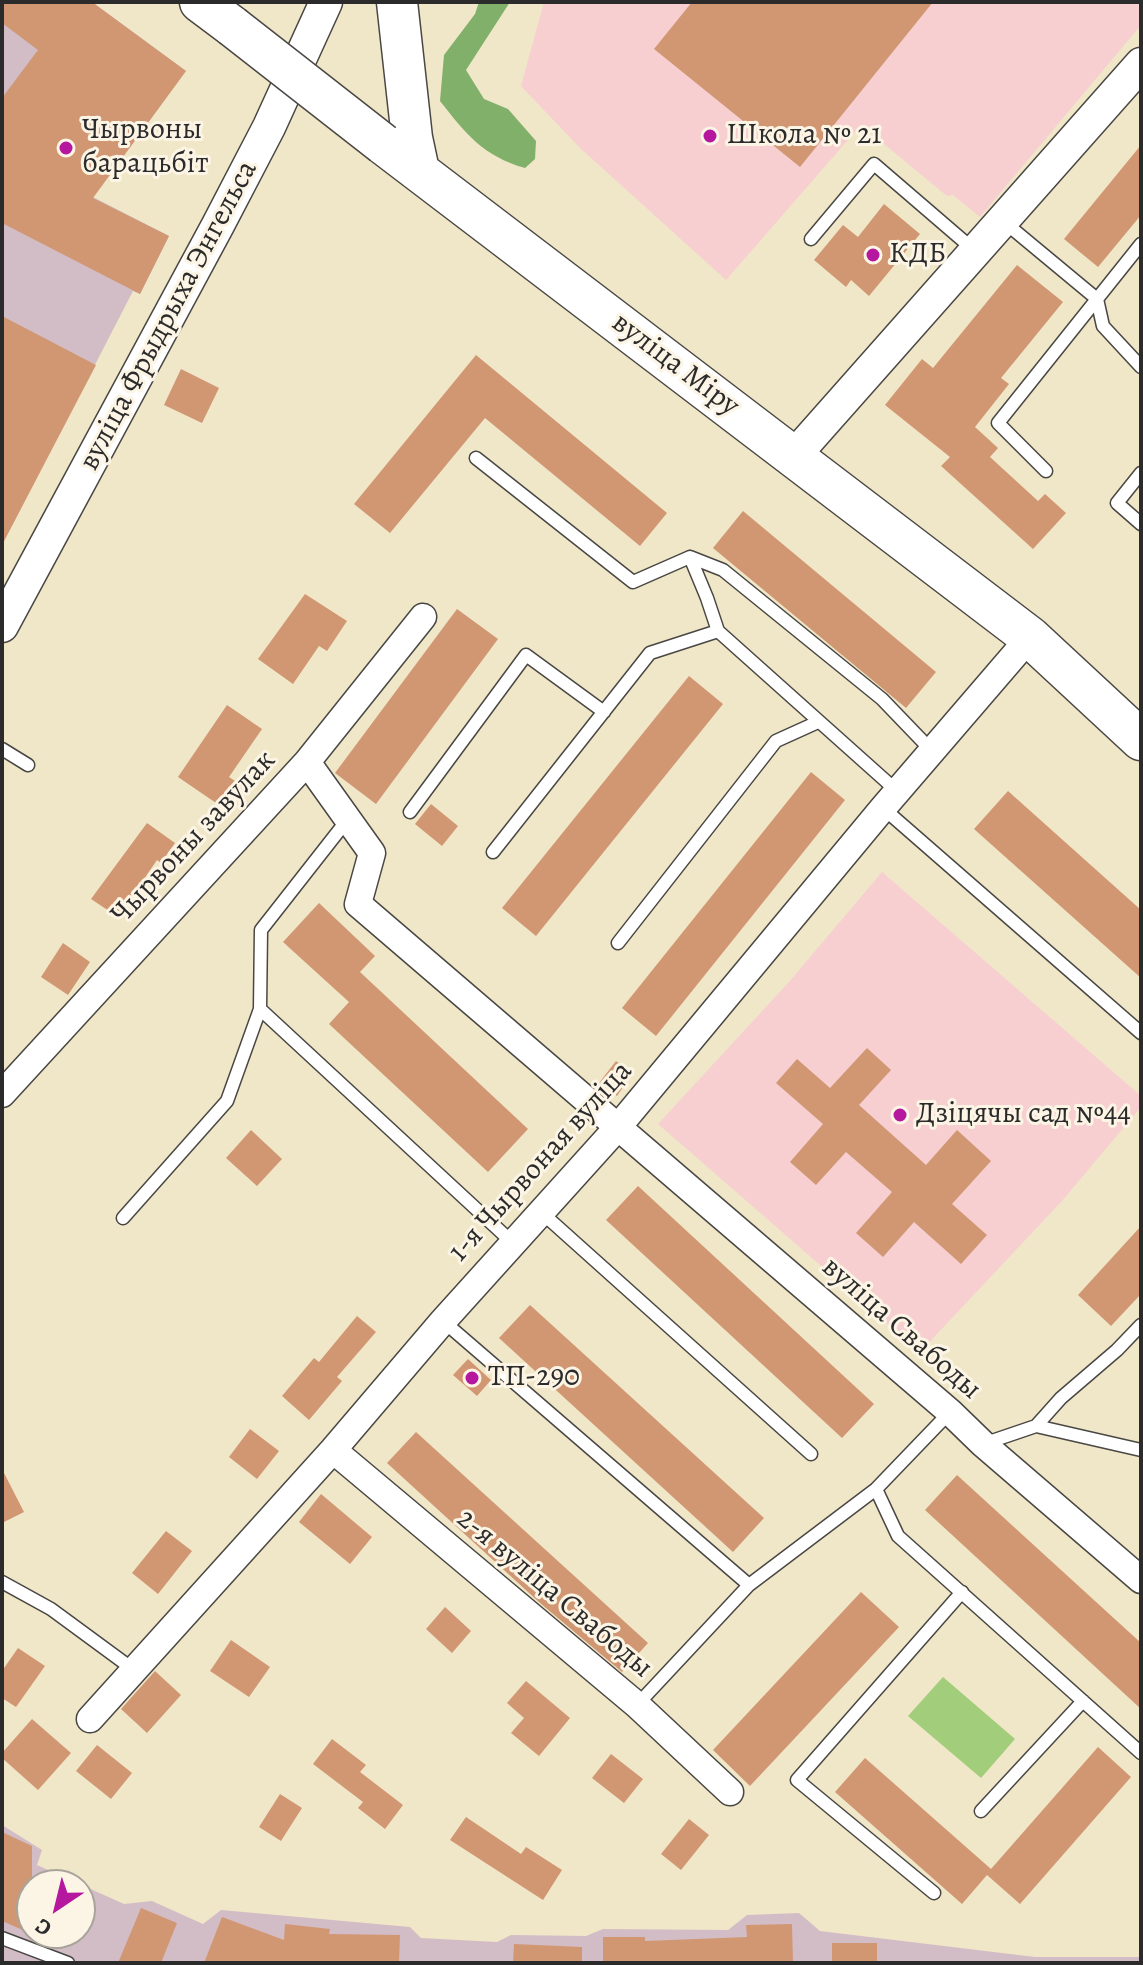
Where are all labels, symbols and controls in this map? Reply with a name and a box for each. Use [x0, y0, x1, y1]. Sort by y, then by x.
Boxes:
place label: Чырвоны барацьбіт [82, 113, 209, 184]
place label: Школа № 21 [726, 118, 881, 154]
marker: Школа № 21 [701, 127, 719, 145]
marker: Чырвоны барацьбіт [57, 139, 75, 157]
street label: вуліца Фрыдрыха Энгельса [72, 155, 266, 477]
place label: КДБ [889, 237, 946, 273]
marker: КДБ [864, 246, 882, 264]
street label: вуліца Міру [604, 305, 746, 425]
street label: Чырвоны завулак [104, 743, 284, 933]
street label: 1-я Чырвоная вуліца [441, 1054, 641, 1270]
place label: Дзіцячы сад №44 [916, 1097, 1131, 1133]
marker: Дзіцячы сад №44 [891, 1106, 909, 1124]
street label: вуліца Свабоды [814, 1250, 988, 1408]
place label: ТП-290 [488, 1360, 580, 1396]
marker: ТП-290 [463, 1369, 481, 1387]
street label: 2-я вуліца Свабоды [449, 1501, 659, 1687]
north arrow [16, 1869, 96, 1949]
text: С [29, 1911, 58, 1943]

